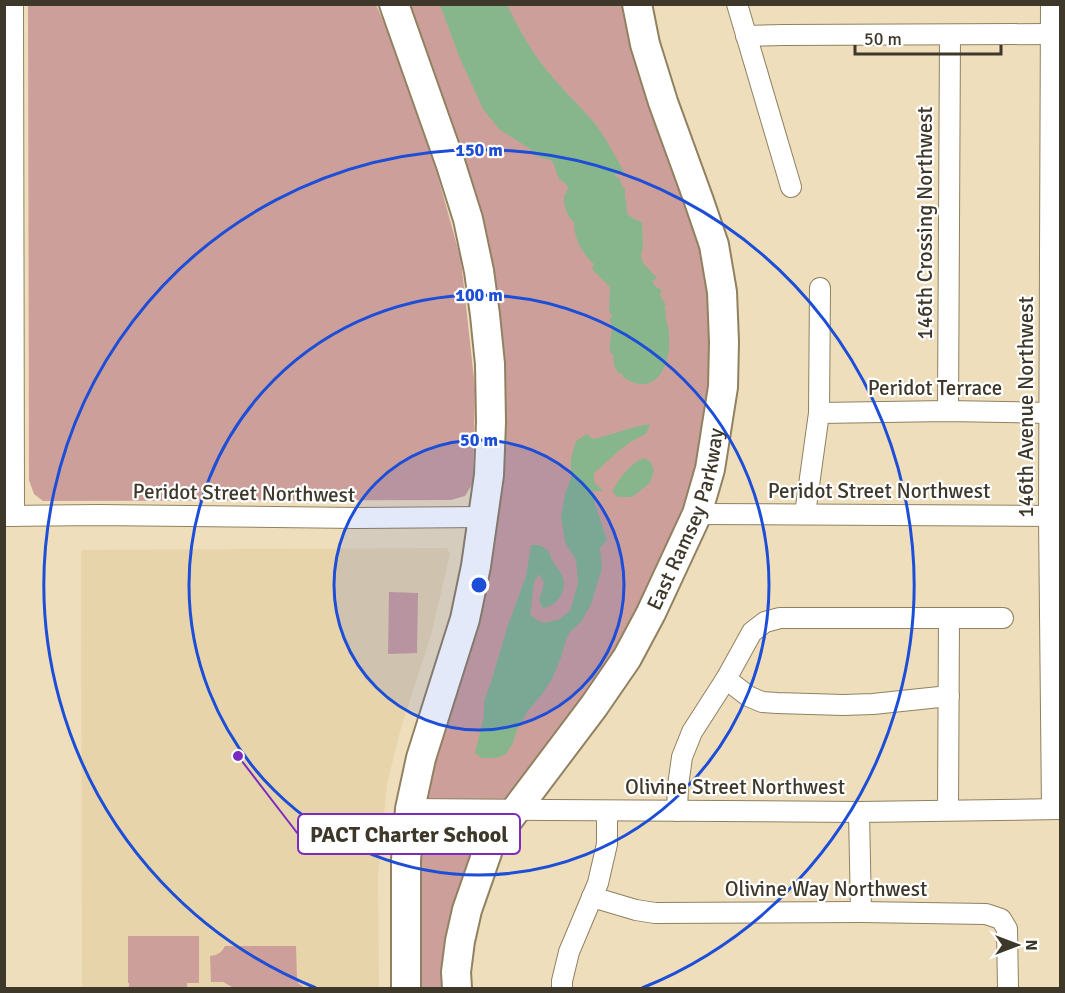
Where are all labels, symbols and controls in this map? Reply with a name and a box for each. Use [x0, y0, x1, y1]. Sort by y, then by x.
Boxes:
scale bar [855, 18, 1000, 56]
text: 50 m [864, 28, 902, 50]
street label: 146th Crossing Northwest [912, 106, 938, 340]
text: 150 m [455, 139, 503, 161]
text: 100 m [455, 284, 503, 306]
street label: 146th Avenue Northwest [1013, 296, 1039, 518]
street label: Peridot Terrace [868, 375, 1002, 401]
street label: East Ramsey Parkway [641, 426, 729, 614]
text: 50 m [460, 429, 498, 451]
street label: Peridot Street Northwest [133, 478, 355, 508]
street label: Peridot Street Northwest [768, 478, 990, 504]
centre of rings [469, 575, 489, 595]
street label: Olivine Street Northwest [625, 774, 845, 800]
callout: PACT Charter School [298, 814, 520, 854]
text: PACT Charter School [310, 821, 508, 848]
street label: Olivine Way Northwest [725, 876, 927, 902]
north arrow [987, 915, 1047, 975]
text: N [1021, 939, 1041, 951]

